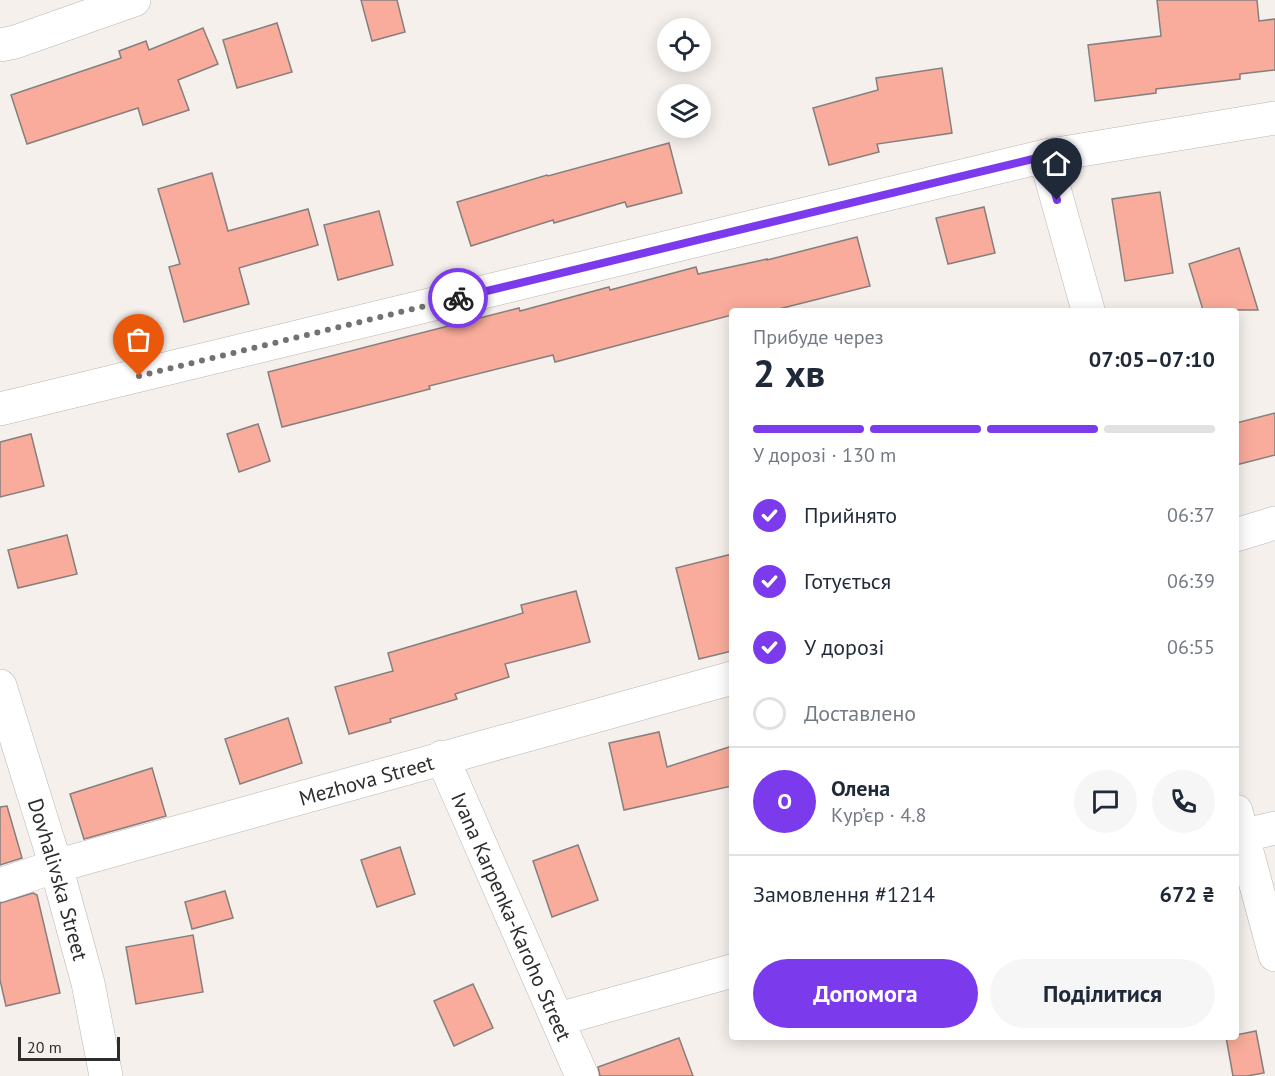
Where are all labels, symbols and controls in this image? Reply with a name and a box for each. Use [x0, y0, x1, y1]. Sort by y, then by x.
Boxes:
map controls [657, 18, 711, 138]
button: locate [657, 18, 711, 72]
button: layers [657, 84, 711, 138]
pin [1031, 138, 1082, 200]
icon: home [1040, 147, 1073, 180]
courier [428, 268, 488, 328]
icon: bike [442, 282, 475, 315]
pin [113, 314, 164, 376]
icon: bag [122, 323, 155, 356]
text: Прибуде через [753, 324, 884, 350]
text: 07:05–07:10 [1089, 345, 1215, 373]
text: 2 хв [753, 347, 825, 398]
text: У дорозі · 130 m [753, 442, 896, 468]
icon: check [753, 499, 786, 532]
text: Прийнято [804, 501, 897, 529]
text: 06:37 [1167, 502, 1215, 528]
icon: check [753, 565, 786, 598]
text: Готується [804, 567, 891, 595]
text: 06:39 [1167, 568, 1215, 594]
icon: check [753, 631, 786, 664]
text: У дорозі [804, 633, 884, 661]
text: 06:55 [1167, 634, 1215, 660]
text: Доставлено [804, 699, 916, 727]
street label: Mezhova Street [296, 748, 437, 811]
button: chat [1074, 770, 1137, 833]
button: phone [1152, 770, 1215, 833]
text: Олена [831, 774, 890, 802]
text: О [777, 787, 792, 815]
street label: Ivana Karpenka-Karoho Street [446, 788, 578, 1045]
street label: Dovhalivska Street [22, 795, 95, 963]
text: Кур’єр · 4.8 [831, 802, 926, 828]
text: Замовлення #1214 [753, 880, 935, 908]
text: 672 ₴ [1160, 880, 1215, 908]
button: Допомога [753, 959, 978, 1028]
button: Поділитися [990, 959, 1215, 1028]
scale bar [18, 1034, 120, 1062]
text: 20 m [27, 1037, 62, 1057]

